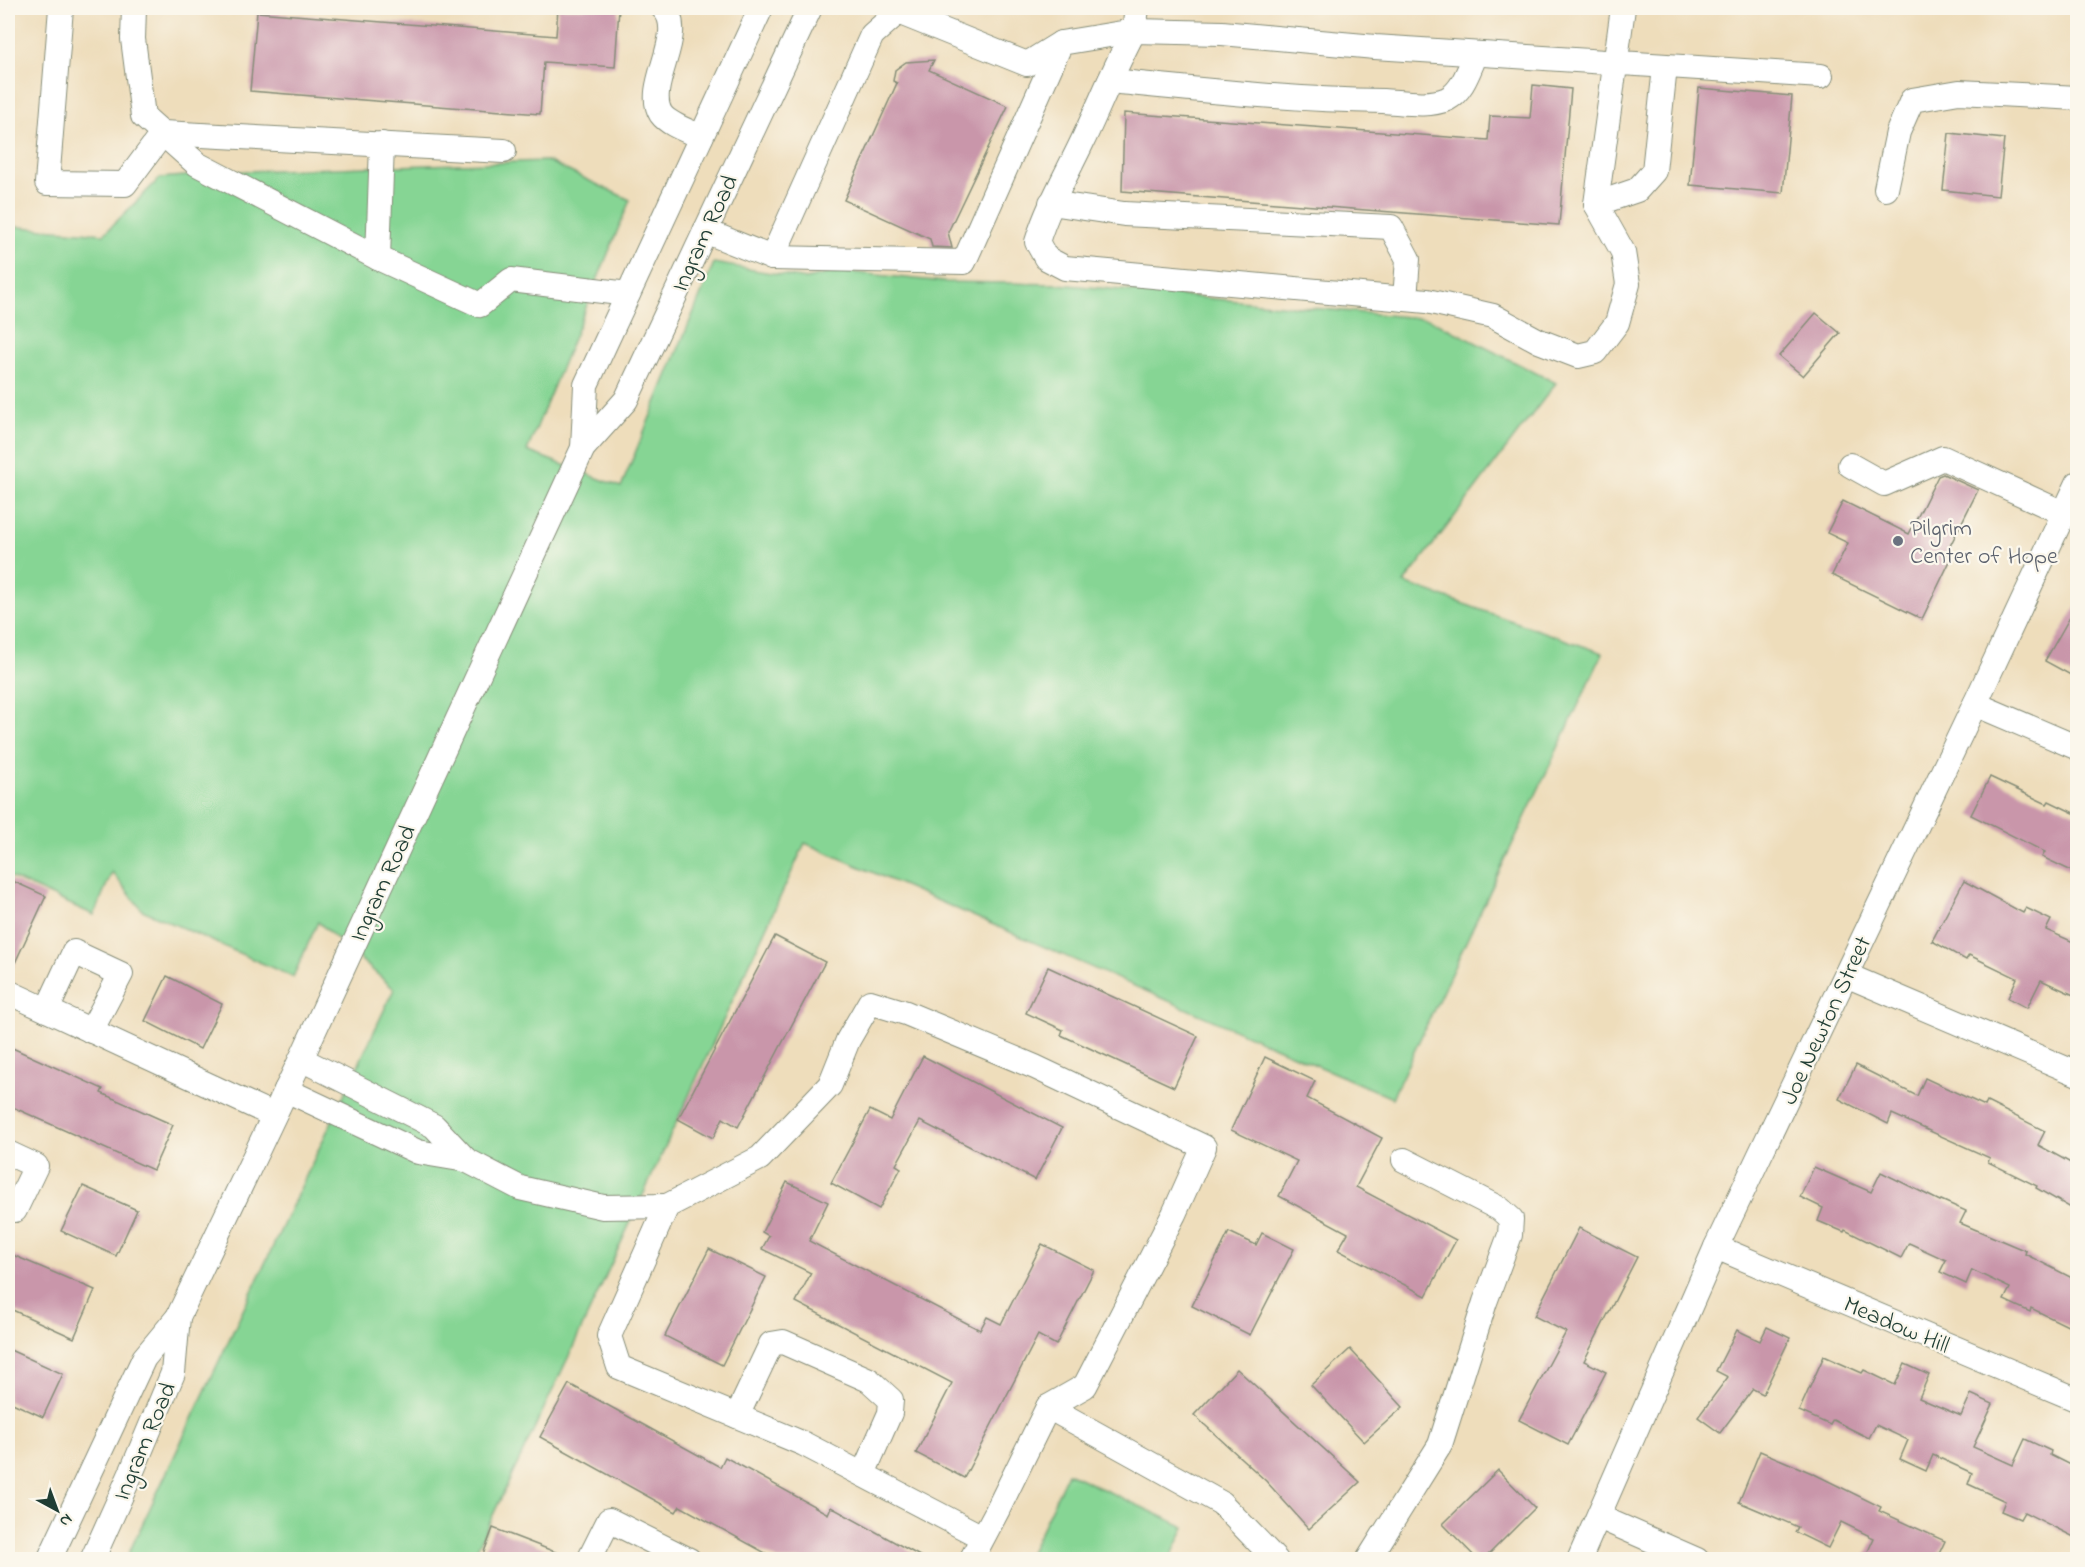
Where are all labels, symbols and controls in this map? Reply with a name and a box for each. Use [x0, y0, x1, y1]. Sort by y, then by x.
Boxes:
street label: Ingram Road [664, 169, 749, 298]
place label: Pilgrim Center of Hope [1910, 512, 2058, 575]
marker: Pilgrim Center of Hope [1891, 534, 1905, 548]
street label: Ingram Road [342, 819, 427, 948]
street label: Joe Newton Street [1773, 931, 1882, 1111]
street label: Meadow Hill [1837, 1288, 1955, 1364]
street label: Ingram Road [106, 1377, 187, 1507]
north arrow [27, 1480, 87, 1540]
text: N [53, 1507, 77, 1533]

